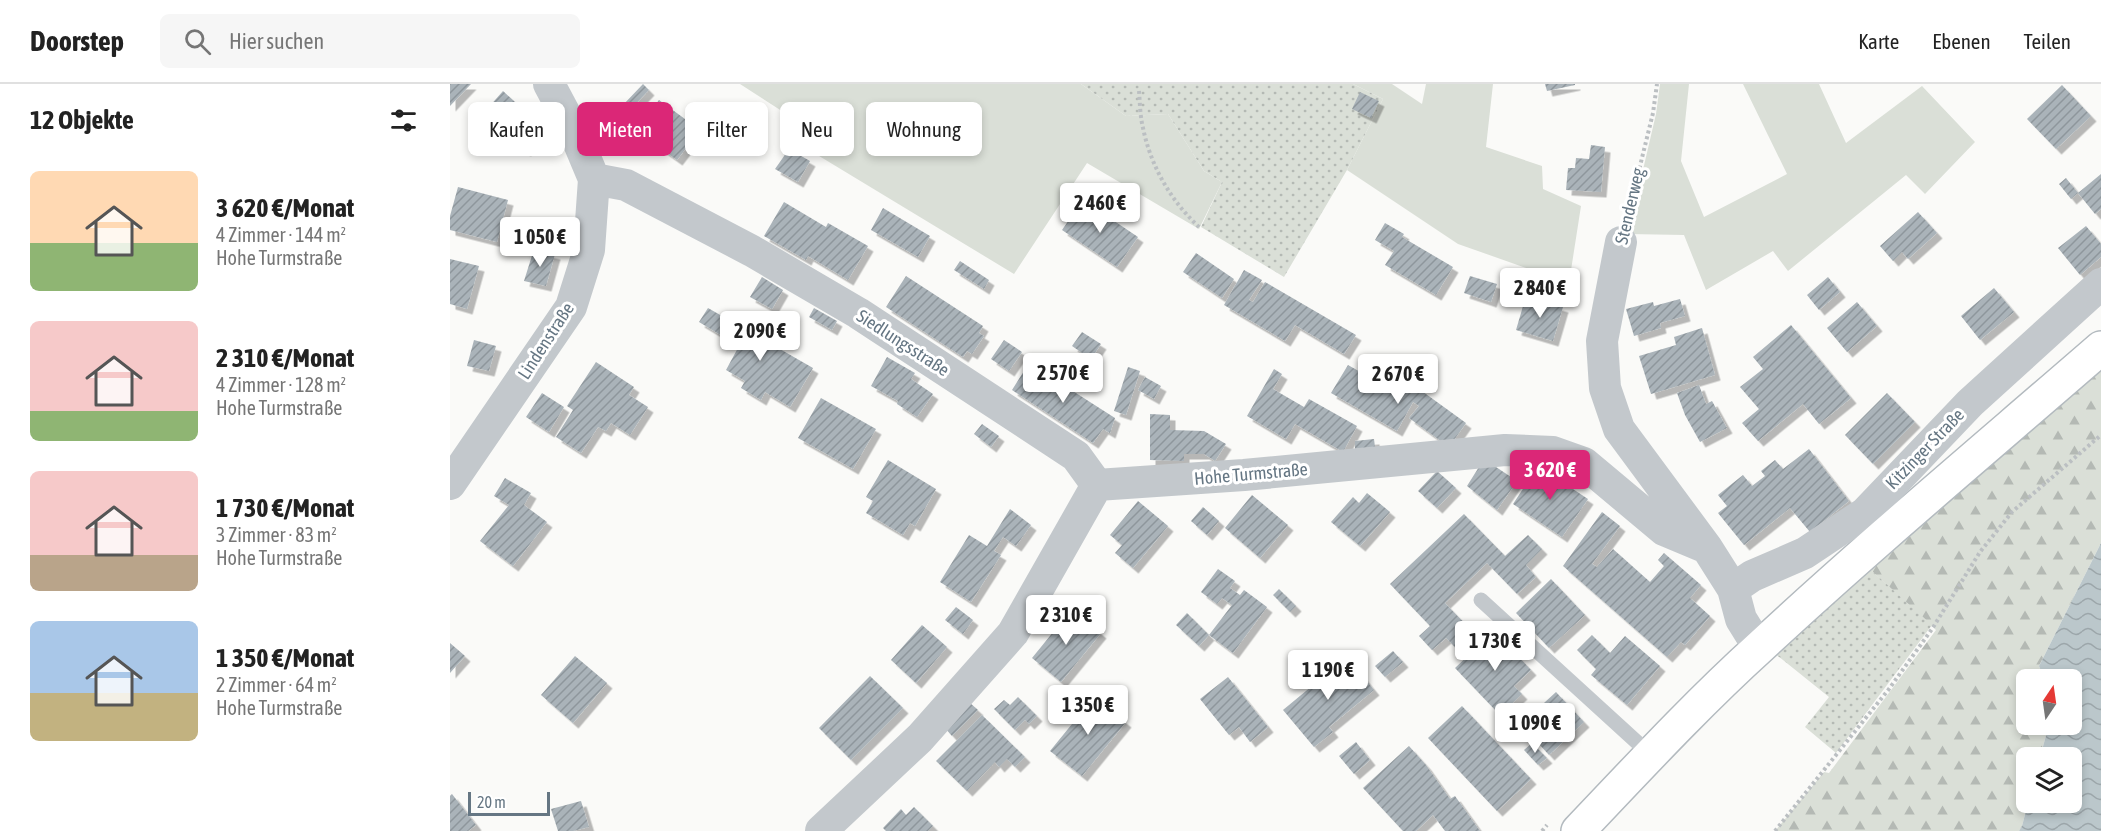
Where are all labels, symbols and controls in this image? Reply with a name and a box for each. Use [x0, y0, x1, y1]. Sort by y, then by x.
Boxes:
search box [160, 14, 580, 68]
text: Doorstep [30, 25, 124, 57]
icon: search [181, 25, 214, 58]
text: Hier suchen [229, 28, 324, 54]
text: Karte [1858, 29, 1899, 53]
text: Ebenen [1932, 29, 1991, 53]
text: Teilen [2024, 29, 2071, 53]
chip: Kaufen [468, 102, 565, 156]
chip: Mieten [577, 102, 673, 156]
chip: Filter [685, 102, 768, 156]
chip: Neu [780, 102, 854, 156]
chip: Wohnung [866, 102, 982, 156]
icon: filters [387, 104, 420, 137]
text: 12 Objekte [30, 105, 134, 135]
street label: Stenderweg [1611, 165, 1649, 246]
pin: 2 460 € [1045, 183, 1155, 234]
text: 2 460 € [1074, 191, 1126, 214]
text: 3 620 €/Monat [216, 193, 354, 223]
icon: home [78, 195, 150, 267]
pin: 1 050 € [485, 217, 595, 268]
text: 4 Zimmer · 144 m² [216, 223, 346, 246]
text: 1 050 € [514, 225, 566, 248]
text: Hohe Turmstraße [216, 246, 342, 269]
pin: 2 840 € [1485, 268, 1595, 319]
text: 2 840 € [1514, 276, 1566, 299]
street label: Lindenstraße [513, 299, 578, 383]
street label: Siedlungsstraße [853, 305, 953, 380]
pin: 2 090 € [705, 311, 815, 362]
text: 2 090 € [734, 319, 786, 342]
text: 2 310 €/Monat [216, 343, 354, 373]
icon: home [78, 345, 150, 417]
pin: 2 570 € [1008, 353, 1118, 404]
pin: 2 670 € [1343, 354, 1453, 405]
text: 2 570 € [1037, 361, 1089, 384]
text: 2 670 € [1372, 362, 1424, 385]
text: 4 Zimmer · 128 m² [216, 373, 346, 396]
text: Hohe Turmstraße [216, 396, 342, 419]
street label: Kitzinger Straße [1881, 404, 1968, 493]
pin: 3 620 € [1495, 450, 1605, 501]
street label: Hohe Turmstraße [1193, 458, 1309, 489]
text: 3 620 € [1524, 458, 1576, 481]
text: 1 730 €/Monat [216, 493, 354, 523]
icon: home [78, 495, 150, 567]
text: 3 Zimmer · 83 m² [216, 523, 337, 546]
text: Hohe Turmstraße [216, 546, 342, 569]
pin: 2 310 € [1011, 595, 1121, 646]
text: 2 310 € [1040, 603, 1092, 626]
pin: 1 730 € [1440, 621, 1550, 672]
text: 1 730 € [1469, 629, 1521, 652]
text: 1 350 €/Monat [216, 643, 354, 673]
icon: home [78, 645, 150, 717]
pin: 1 190 € [1273, 650, 1383, 701]
text: 1 190 € [1302, 658, 1354, 681]
north arrow [2016, 669, 2082, 735]
map controls [2016, 669, 2082, 813]
text: 2 Zimmer · 64 m² [216, 673, 337, 696]
pin: 1 350 € [1033, 685, 1143, 736]
text: 1 350 € [1062, 693, 1114, 716]
text: Hohe Turmstraße [216, 696, 342, 719]
pin: 1 090 € [1480, 703, 1590, 754]
text: 1 090 € [1509, 711, 1561, 734]
button: layers [2016, 747, 2082, 813]
scale bar [468, 789, 550, 816]
text: 20 m [477, 793, 506, 811]

